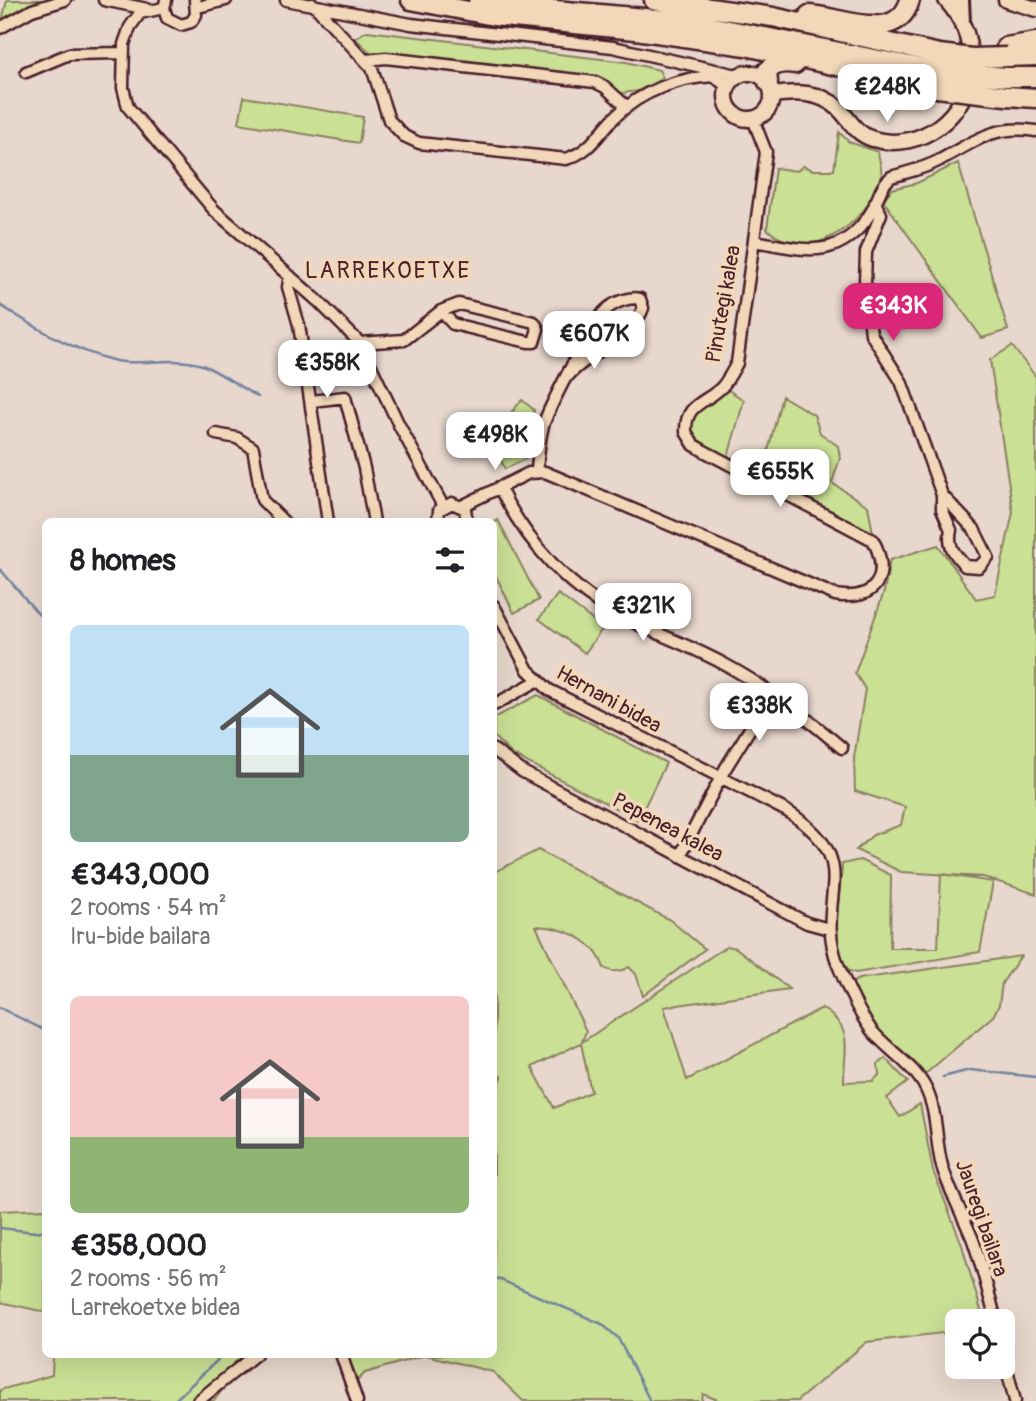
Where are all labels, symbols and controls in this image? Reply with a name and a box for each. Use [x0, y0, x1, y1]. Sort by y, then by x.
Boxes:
pin: €248K [838, 64, 936, 124]
text: €248K [854, 72, 920, 101]
street label: Pinutegi kalea [700, 243, 747, 365]
district label: LARREKOETXE [305, 256, 471, 285]
pin: €343K [844, 284, 942, 343]
text: €343K [859, 291, 927, 320]
pin: €607K [545, 312, 643, 371]
text: €607K [559, 319, 629, 348]
pin: €358K [278, 340, 376, 400]
text: €358K [294, 348, 360, 377]
pin: €498K [446, 412, 544, 472]
text: €498K [462, 420, 528, 449]
pin: €655K [731, 449, 829, 509]
text: €655K [746, 457, 814, 486]
icon: filters [431, 541, 469, 579]
text: 8 homes [70, 542, 176, 579]
pin: €321K [594, 584, 692, 643]
text: €321K [611, 591, 675, 620]
street label: Hernani bidea [551, 659, 666, 739]
icon: home [207, 670, 333, 796]
pin: €338K [710, 684, 808, 743]
text: €338K [726, 691, 792, 720]
street label: Pepenea kalea [608, 787, 728, 868]
text: €343,000 [70, 856, 210, 893]
text: 2 rooms · 54 m² [70, 893, 227, 922]
text: Iru-bide bailara [70, 922, 210, 951]
icon: home [207, 1041, 333, 1167]
street label: Jauregi bailara [949, 1156, 1014, 1280]
text: €358,000 [70, 1227, 207, 1264]
text: 2 rooms · 56 m² [70, 1264, 227, 1293]
text: Larrekoetxe bidea [70, 1293, 240, 1322]
map controls [945, 1309, 1015, 1379]
button: locate [945, 1309, 1015, 1379]

